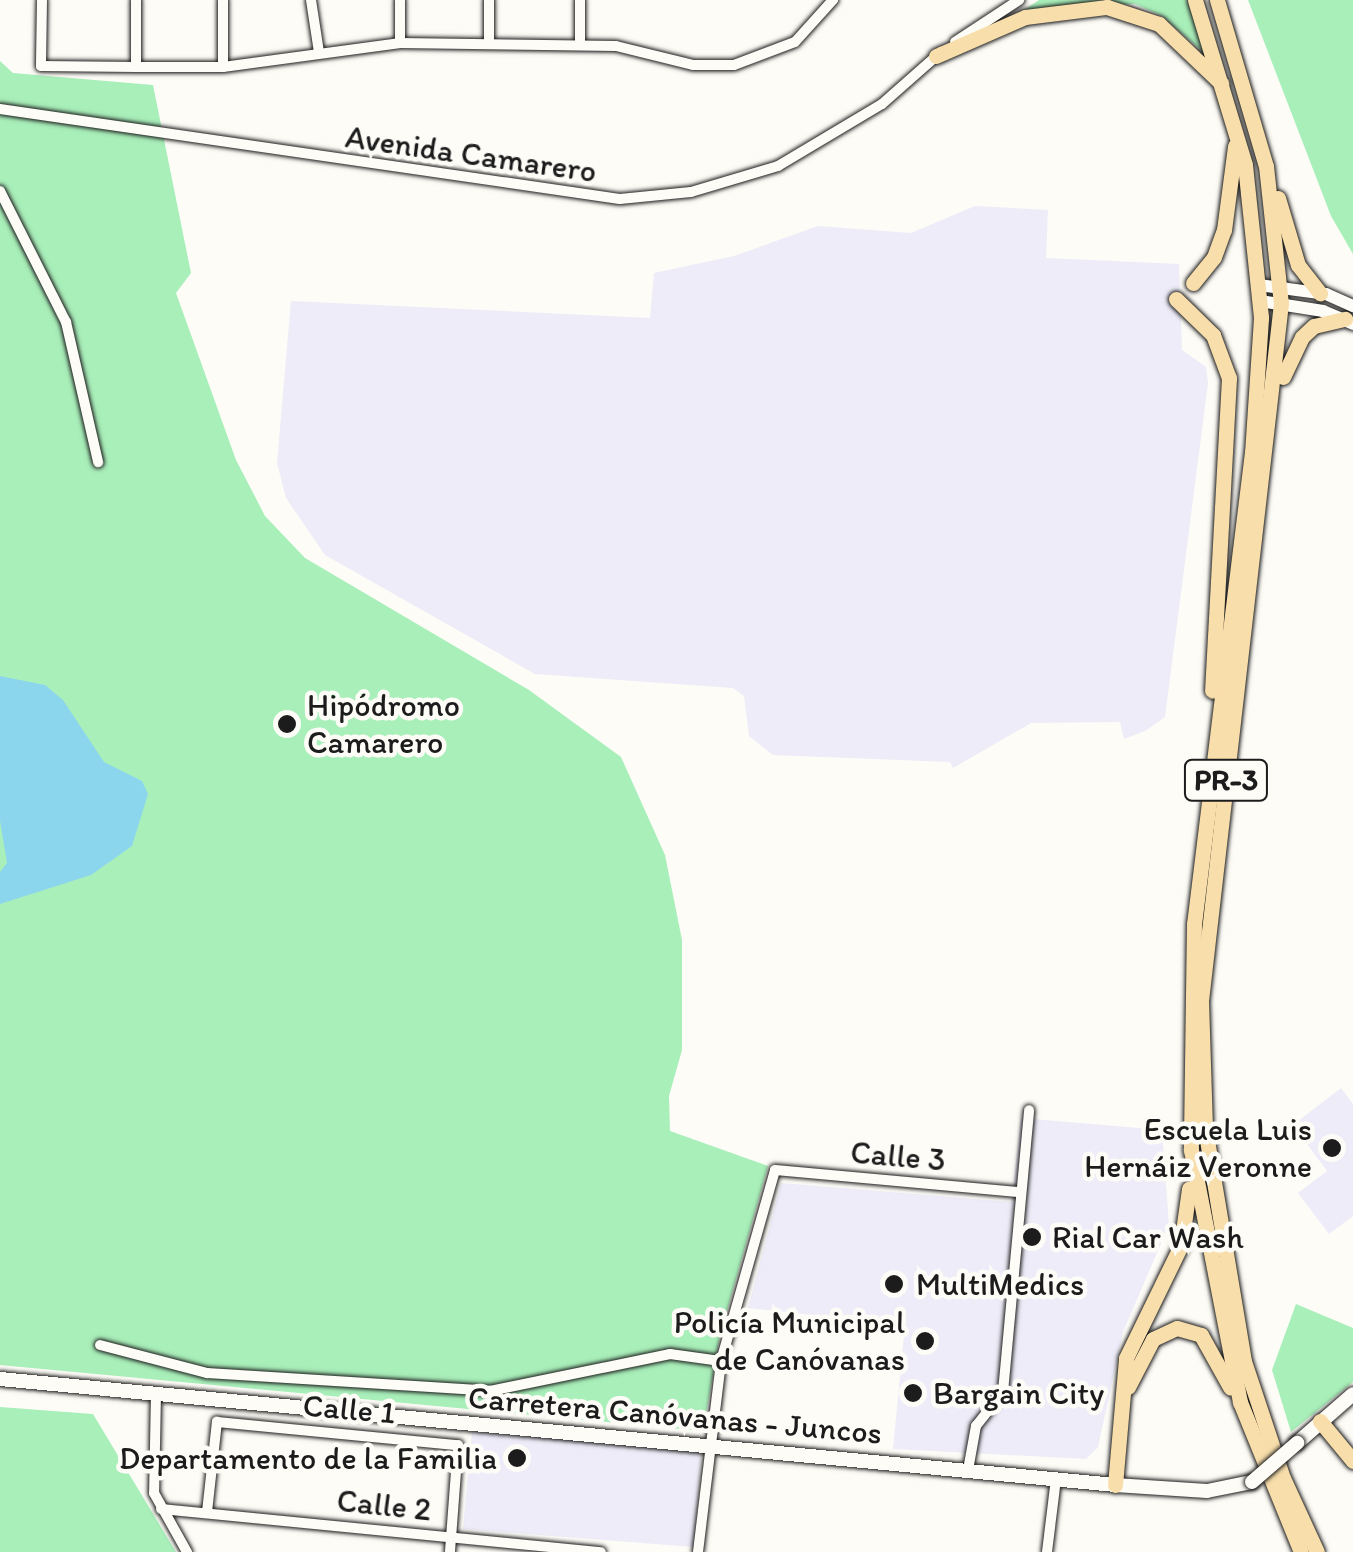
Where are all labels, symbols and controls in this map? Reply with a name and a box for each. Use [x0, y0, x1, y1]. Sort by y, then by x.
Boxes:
street label: Avenida Camarero [343, 117, 599, 191]
place label: Hipódromo Camarero [307, 687, 460, 762]
marker: Hipódromo Camarero [276, 713, 298, 735]
road number: PR-3 [1184, 755, 1268, 805]
place label: Escuela Luis Hernáiz Veronne [1086, 1111, 1312, 1186]
street label: Calle 3 [849, 1133, 947, 1179]
marker: Escuela Luis Hernáiz Veronne [1321, 1137, 1343, 1159]
place label: Rial Car Wash [1052, 1218, 1242, 1256]
marker: Rial Car Wash [1021, 1226, 1043, 1248]
place label: MultiMedics [916, 1265, 1084, 1303]
marker: MultiMedics [881, 1271, 907, 1297]
place label: Policía Municipal de Canóvanas [673, 1304, 905, 1379]
marker: Policía Municipal de Canóvanas [914, 1330, 936, 1352]
place label: Bargain City [933, 1374, 1104, 1412]
street label: Carretera Canóvanas - Juncos [466, 1378, 884, 1452]
marker: Bargain City [902, 1382, 924, 1404]
street label: Calle 1 [301, 1386, 397, 1432]
place label: Departamento de la Familia [119, 1439, 497, 1477]
marker: Departamento de la Familia [506, 1447, 528, 1469]
street label: Calle 2 [335, 1481, 433, 1529]

